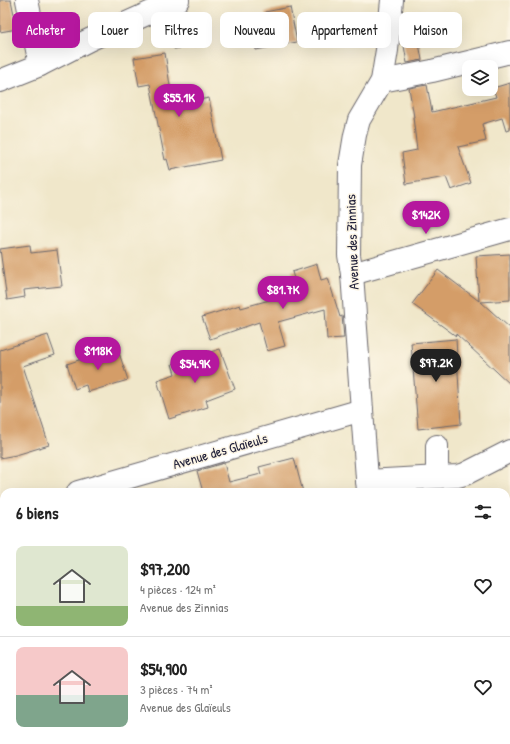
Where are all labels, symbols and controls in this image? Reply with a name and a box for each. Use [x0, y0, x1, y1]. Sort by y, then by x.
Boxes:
chip: Acheter [12, 12, 80, 48]
chip: Louer [88, 12, 143, 48]
chip: Filtres [151, 12, 212, 48]
chip: Nouveau [220, 12, 289, 48]
chip: Appartement [297, 12, 391, 48]
chip: Maison [399, 12, 462, 48]
map controls [462, 60, 498, 96]
button: layers [462, 60, 498, 96]
pin: $55.1K [146, 84, 212, 118]
text: $55.1K [163, 88, 195, 106]
street label: Avenue des Zinnias [340, 194, 363, 290]
pin: $142K [398, 201, 454, 235]
text: $142K [411, 205, 441, 223]
pin: $81.7K [250, 276, 316, 310]
text: $81.7K [267, 280, 299, 298]
pin: $118K [70, 337, 126, 371]
text: $118K [84, 341, 112, 359]
pin: $97.2K [403, 349, 469, 383]
pin: $54.9K [162, 350, 228, 384]
text: $97.2K [419, 353, 453, 371]
text: $54.9K [179, 354, 211, 372]
street label: Avenue des Glaïeuls [170, 428, 269, 473]
text: 6 biens [16, 501, 59, 524]
icon: filters [472, 501, 494, 523]
text: $97,200 [140, 557, 190, 580]
icon: home [48, 562, 96, 610]
icon: heart [472, 575, 494, 597]
text: 4 pièces · 124 m² [140, 580, 216, 598]
text: Avenue des Zinnias [140, 598, 228, 616]
text: $54,900 [140, 657, 187, 680]
icon: home [48, 663, 96, 711]
icon: heart [472, 676, 494, 698]
text: 3 pièces · 74 m² [140, 680, 212, 698]
text: Avenue des Glaïeuls [140, 698, 231, 716]

